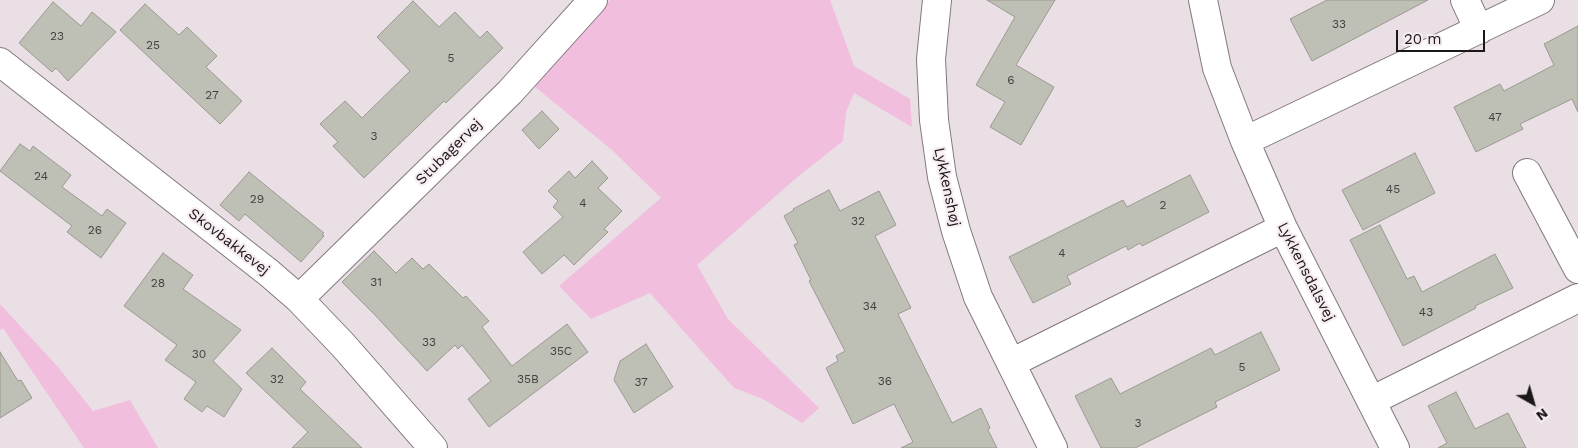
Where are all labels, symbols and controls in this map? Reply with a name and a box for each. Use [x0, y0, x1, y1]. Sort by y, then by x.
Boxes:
house number: 33 [1332, 17, 1346, 31]
scale bar [1398, 20, 1487, 52]
house number: 23 [50, 29, 64, 43]
text: 20 m [1404, 30, 1442, 48]
house number: 25 [146, 38, 160, 52]
house number: 5 [448, 51, 454, 65]
house number: 6 [1007, 73, 1015, 87]
house number: 27 [205, 88, 219, 102]
house number: 47 [1488, 110, 1502, 124]
street label: Stubagervej [412, 115, 486, 189]
house number: 3 [371, 129, 377, 143]
street label: Lykkenshøj [930, 146, 964, 228]
house number: 24 [34, 169, 48, 183]
house number: 45 [1386, 182, 1400, 196]
house number: 29 [250, 192, 264, 206]
house number: 4 [579, 196, 587, 210]
house number: 2 [1160, 198, 1166, 212]
street label: Skovbakkevej [185, 205, 273, 279]
house number: 32 [851, 214, 865, 228]
street label: Lykkensdalsvej [1273, 220, 1339, 324]
house number: 26 [88, 223, 102, 237]
house number: 4 [1058, 246, 1066, 260]
house number: 31 [370, 275, 382, 289]
house number: 28 [151, 276, 165, 290]
house number: 34 [863, 299, 877, 313]
house number: 43 [1419, 305, 1433, 319]
house number: 33 [422, 335, 436, 349]
house number: 35C [550, 344, 572, 358]
house number: 30 [192, 347, 206, 361]
house number: 5 [1239, 360, 1245, 374]
house number: 32 [270, 372, 284, 386]
house number: 35B [517, 372, 539, 386]
house number: 36 [878, 374, 892, 388]
house number: 37 [634, 375, 648, 389]
north arrow [1508, 378, 1558, 428]
text: N [1533, 405, 1551, 424]
house number: 3 [1135, 416, 1141, 430]

